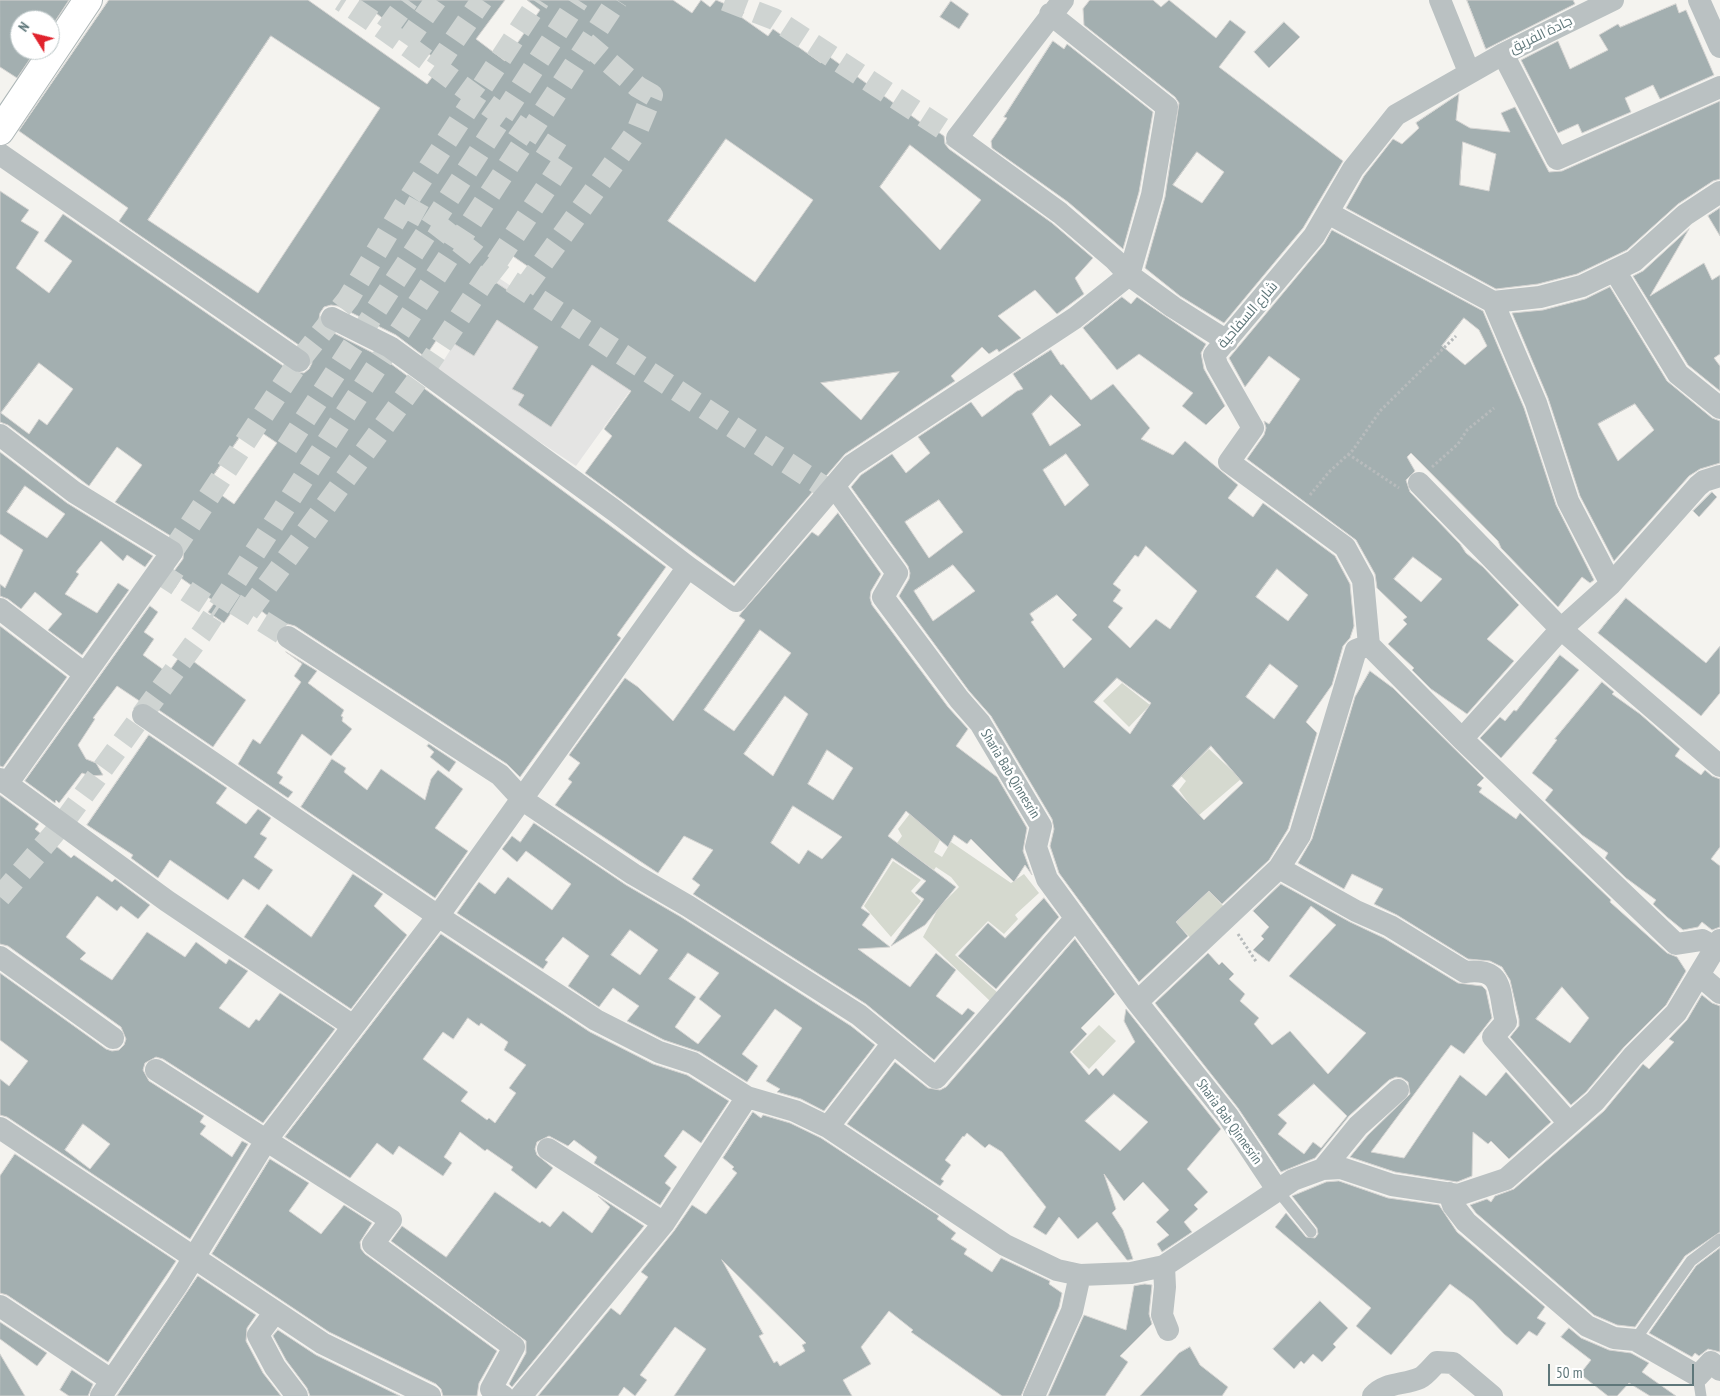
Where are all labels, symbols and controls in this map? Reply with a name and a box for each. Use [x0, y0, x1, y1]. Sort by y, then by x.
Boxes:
north arrow [10, 10, 60, 60]
street label: جادة الفريق [1507, 13, 1575, 57]
text: N [14, 18, 33, 35]
street label: شارع السفاحية [1215, 278, 1281, 352]
street label: Sharia Bab Qinnesrin [977, 726, 1043, 822]
street label: Sharia Bab Qinnesrin [1193, 1076, 1265, 1168]
scale bar [1550, 1354, 1696, 1386]
text: 50 m [1556, 1363, 1582, 1382]

